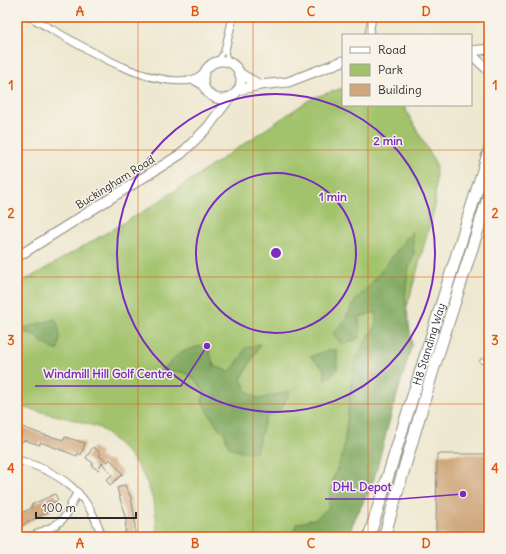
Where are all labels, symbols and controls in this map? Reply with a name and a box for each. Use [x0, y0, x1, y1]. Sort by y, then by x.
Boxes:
text: A [76, 3, 85, 20]
text: B [191, 3, 200, 20]
text: C [307, 3, 316, 20]
text: D [421, 3, 431, 20]
legend [342, 34, 472, 106]
text: Road [378, 42, 406, 57]
text: Park [378, 62, 403, 77]
text: 1 [8, 77, 14, 94]
text: 1 [492, 77, 498, 94]
text: Building [378, 82, 422, 97]
text: 2 min [373, 133, 403, 148]
street label: Buckingham Road [73, 152, 158, 212]
text: 1 min [319, 189, 347, 204]
text: 2 [7, 205, 15, 222]
text: 2 [491, 205, 499, 222]
centre of rings [269, 246, 283, 260]
street label: H8 Standing Way [410, 301, 448, 387]
text: 3 [7, 332, 15, 349]
text: 3 [491, 332, 499, 349]
callout: Windmill Hill Golf Centre [35, 362, 181, 386]
text: Windmill Hill Golf Centre [43, 366, 173, 381]
text: 4 [7, 460, 15, 477]
text: 4 [491, 460, 499, 477]
callout: DHL Depot [325, 475, 400, 499]
text: DHL Depot [332, 479, 392, 495]
scale bar [36, 494, 136, 520]
text: 100 m [42, 500, 76, 515]
text: A [76, 535, 85, 552]
text: B [191, 535, 200, 552]
text: C [307, 535, 316, 552]
text: D [421, 535, 431, 552]

